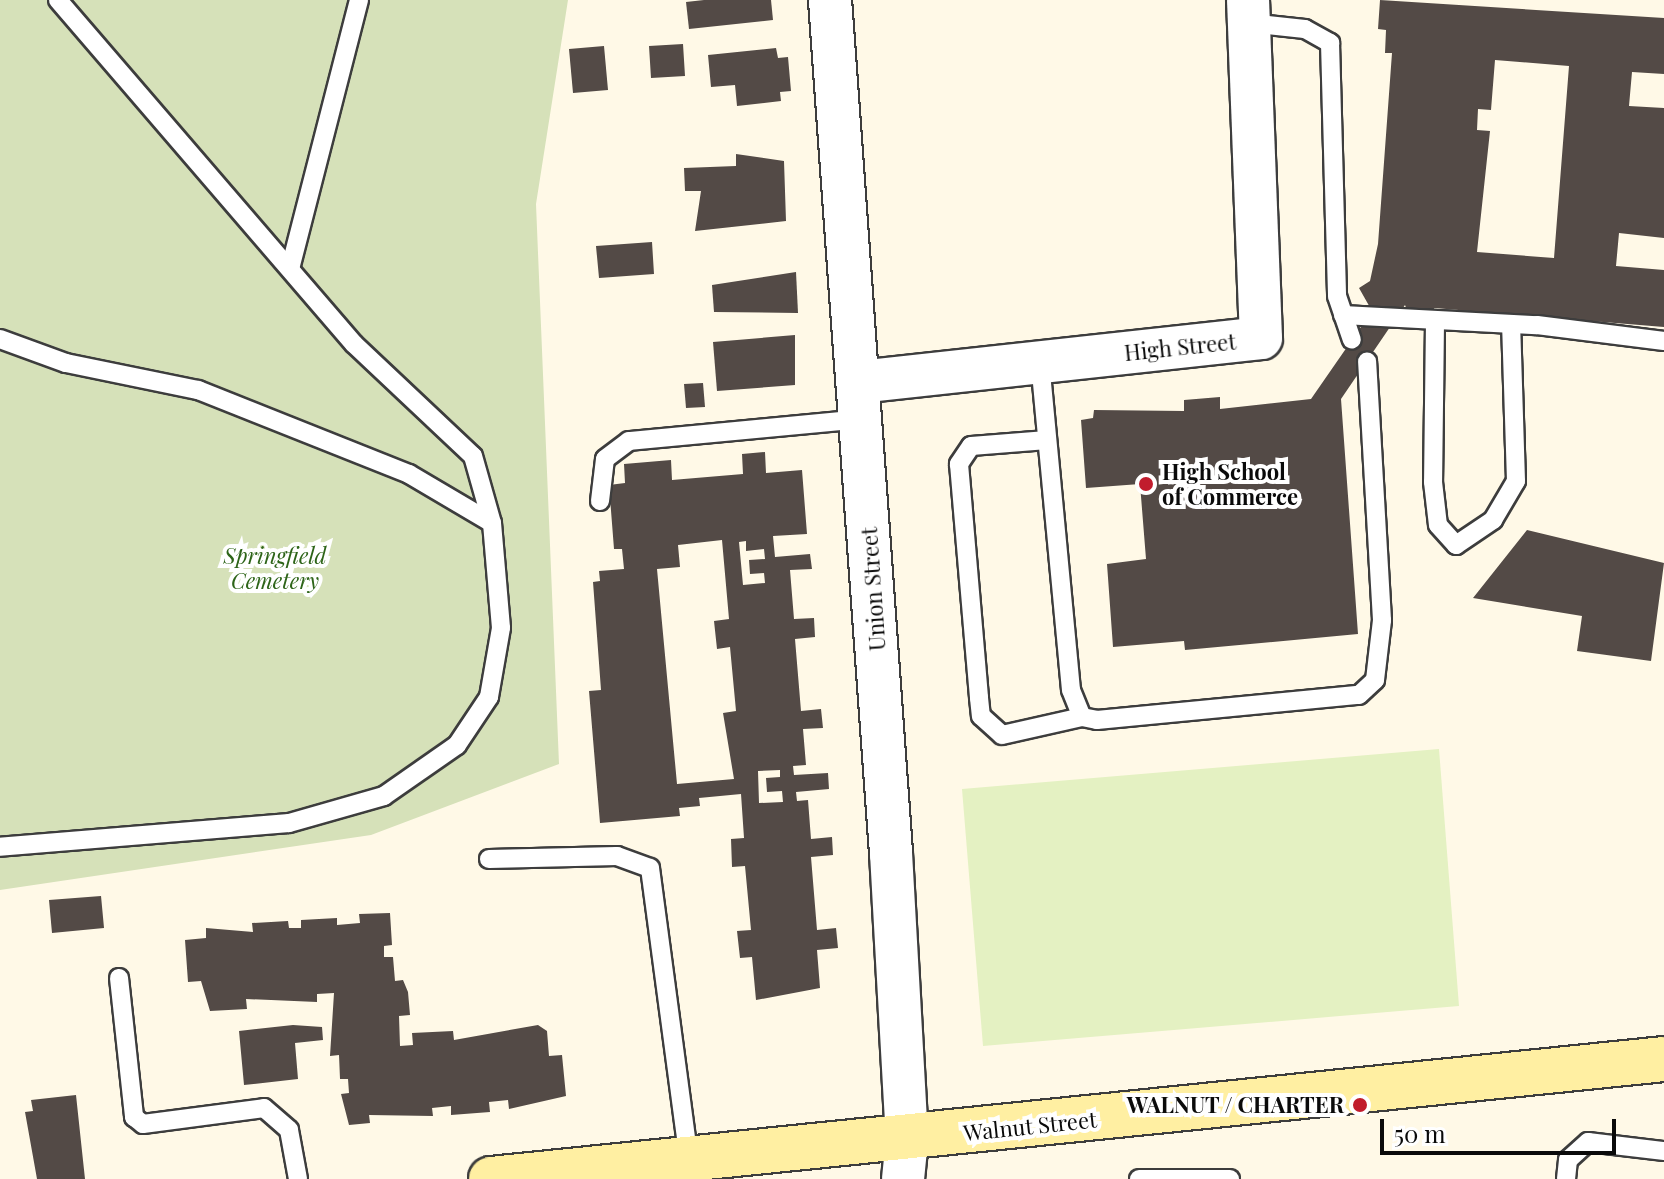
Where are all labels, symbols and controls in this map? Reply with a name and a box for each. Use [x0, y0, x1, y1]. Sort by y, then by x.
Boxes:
street label: High Street [1123, 328, 1237, 366]
place label: High School of Commerce [1162, 458, 1298, 510]
marker: High School of Commerce [1137, 475, 1155, 493]
street label: Union Street [856, 526, 890, 652]
park label: Springfield Cemetery [224, 542, 326, 594]
place label: WALNUT / CHARTER [1126, 1092, 1344, 1118]
marker: WALNUT / CHARTER [1351, 1096, 1369, 1114]
scale bar [1384, 1103, 1620, 1153]
street label: Walnut Street [962, 1106, 1098, 1146]
text: 50 m [1394, 1117, 1446, 1149]

